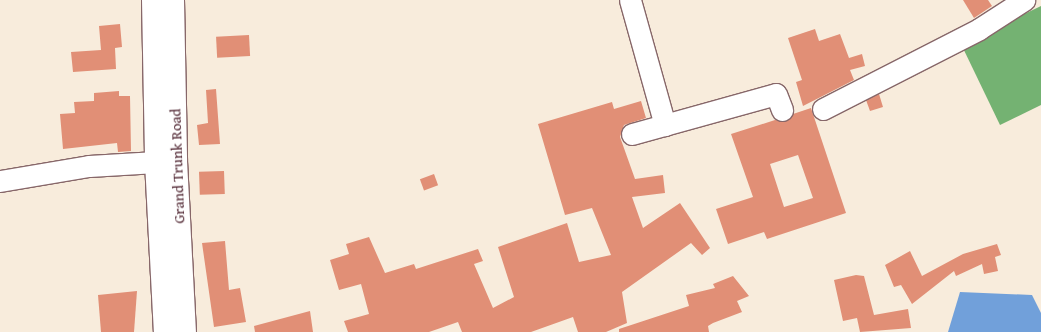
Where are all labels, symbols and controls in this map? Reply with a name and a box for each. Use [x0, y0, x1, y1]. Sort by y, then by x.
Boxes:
street label: Grand Trunk Road [166, 108, 188, 224]

